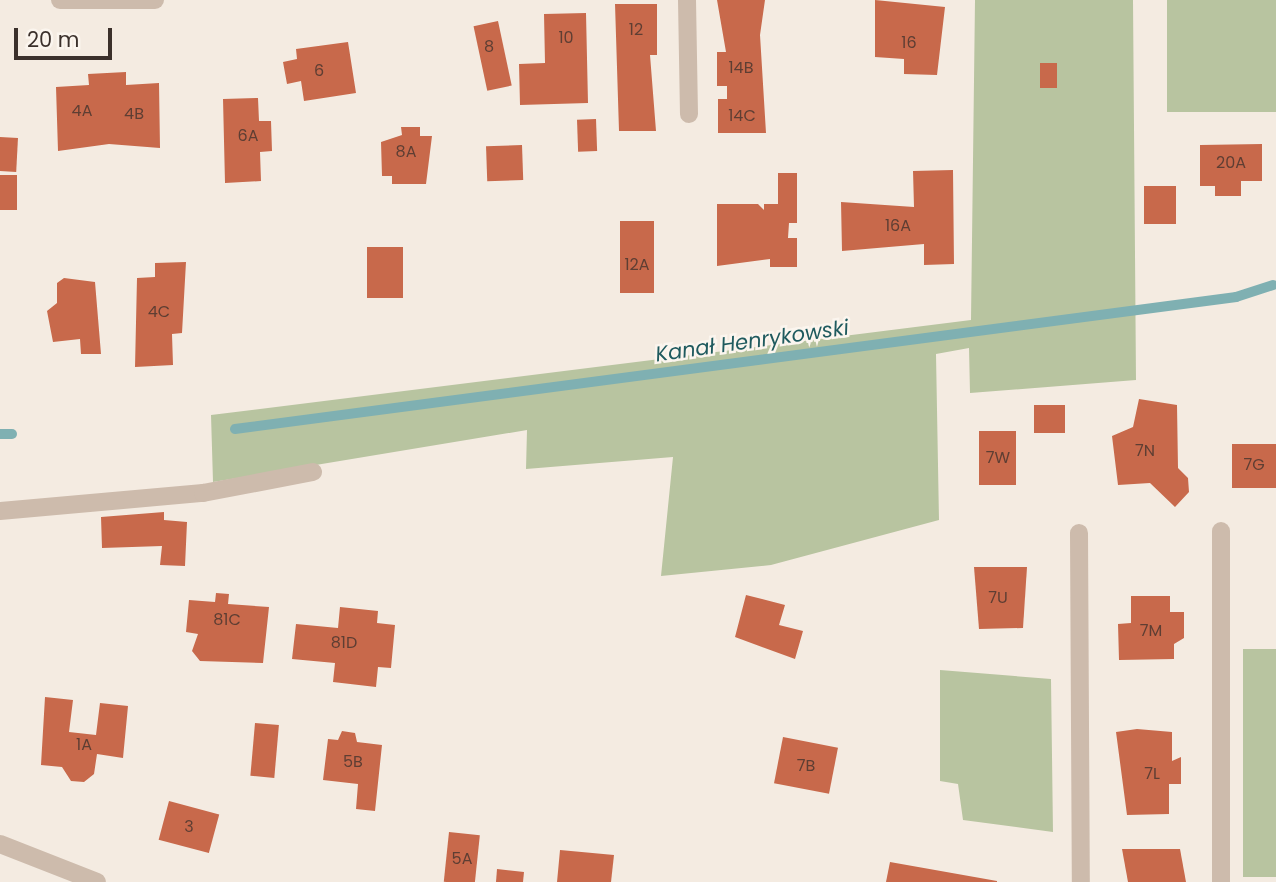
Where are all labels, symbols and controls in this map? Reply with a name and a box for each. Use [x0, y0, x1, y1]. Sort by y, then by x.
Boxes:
scale bar [18, 14, 116, 58]
house number: 12 [629, 20, 643, 40]
text: 20 m [27, 25, 80, 54]
house number: 10 [558, 28, 574, 48]
house number: 16 [901, 33, 917, 53]
house number: 8 [484, 37, 494, 57]
house number: 14B [729, 58, 753, 78]
house number: 6 [314, 61, 324, 81]
house number: 4A [72, 101, 92, 121]
house number: 4B [124, 104, 144, 124]
house number: 14C [728, 106, 756, 126]
house number: 6A [238, 126, 258, 146]
house number: 8A [396, 142, 416, 162]
house number: 20A [1216, 153, 1246, 173]
house number: 16A [885, 216, 911, 236]
house number: 12A [624, 255, 650, 275]
house number: 4C [148, 302, 170, 322]
water label: Kanał Henrykowski [654, 315, 850, 367]
house number: 7N [1135, 441, 1155, 461]
house number: 7W [986, 448, 1010, 468]
house number: 7G [1243, 455, 1265, 475]
house number: 7U [988, 588, 1008, 608]
house number: 81C [213, 610, 241, 630]
house number: 7M [1140, 621, 1162, 641]
house number: 81D [331, 633, 357, 653]
house number: 1A [76, 735, 92, 755]
house number: 5B [343, 752, 363, 772]
house number: 7B [797, 756, 815, 776]
house number: 7L [1144, 764, 1160, 784]
house number: 3 [184, 817, 194, 837]
house number: 5A [452, 849, 472, 869]

